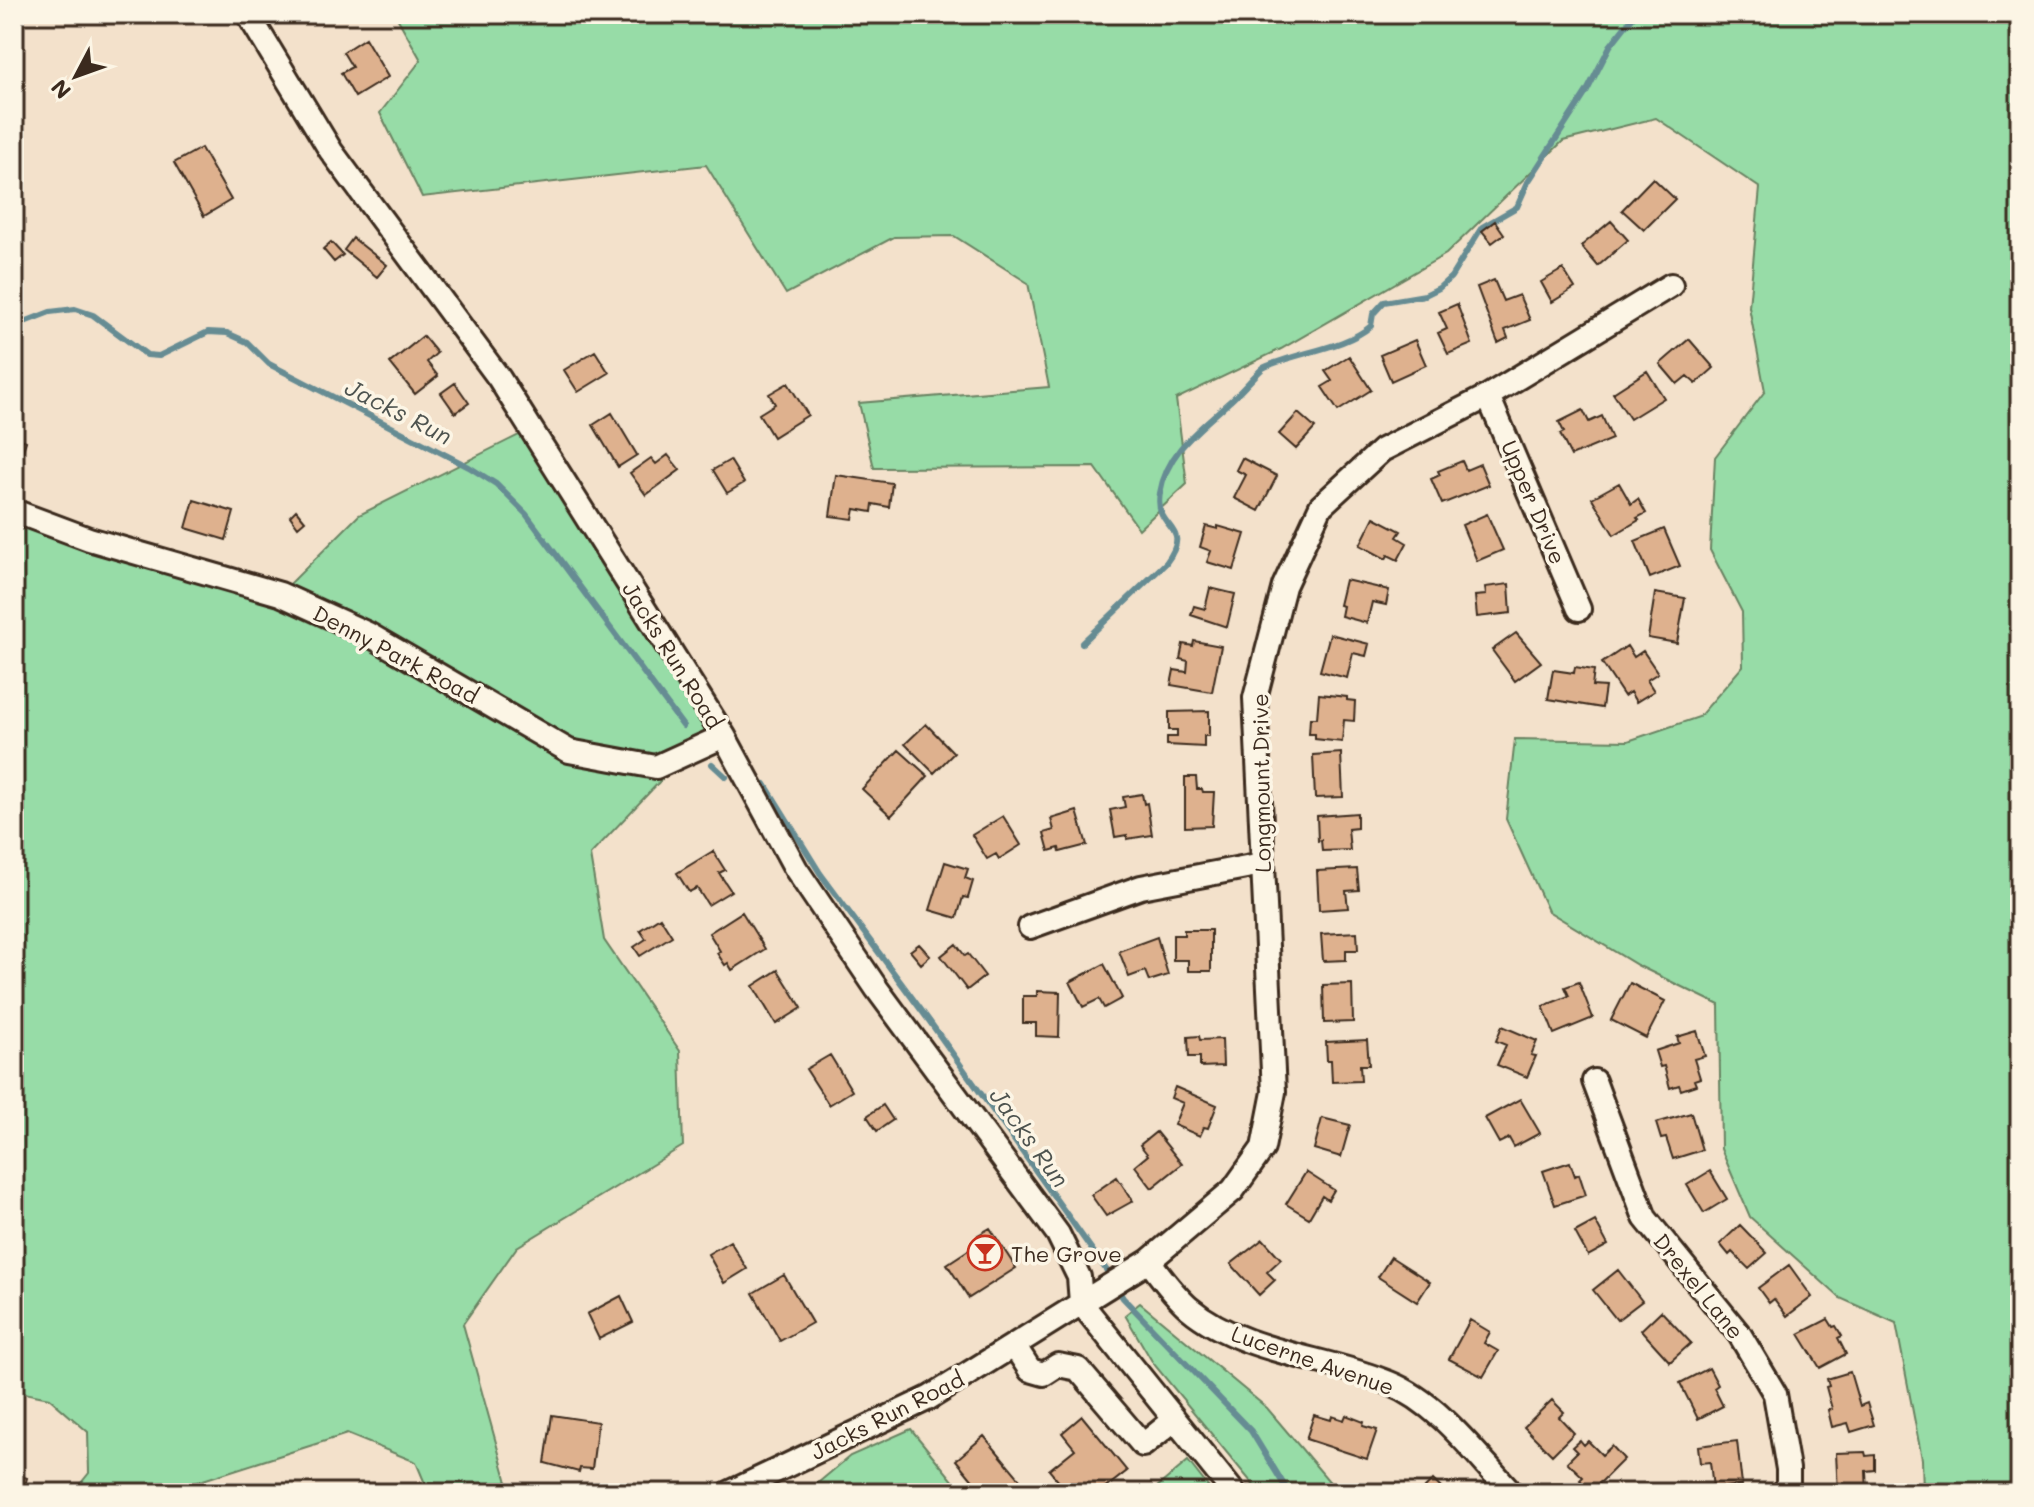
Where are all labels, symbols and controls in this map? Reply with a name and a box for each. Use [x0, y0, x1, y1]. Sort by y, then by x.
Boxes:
north arrow [36, 36, 116, 116]
text: N [44, 74, 77, 105]
water label: Jacks Run [340, 371, 458, 451]
street label: Upper Drive [1495, 436, 1573, 568]
street label: Jacks Run Road [616, 576, 730, 734]
street label: Denny Park Road [308, 598, 484, 710]
street label: Longmount Drive [1245, 693, 1277, 873]
water label: Jacks Run [983, 1081, 1077, 1193]
street label: Drexel Lane [1647, 1227, 1751, 1345]
bar icon: The Grove [966, 1234, 1004, 1272]
place label: The Grove [1011, 1239, 1122, 1268]
street label: Lucerne Avenue [1228, 1319, 1398, 1401]
street label: Jacks Run Road [805, 1364, 969, 1466]

